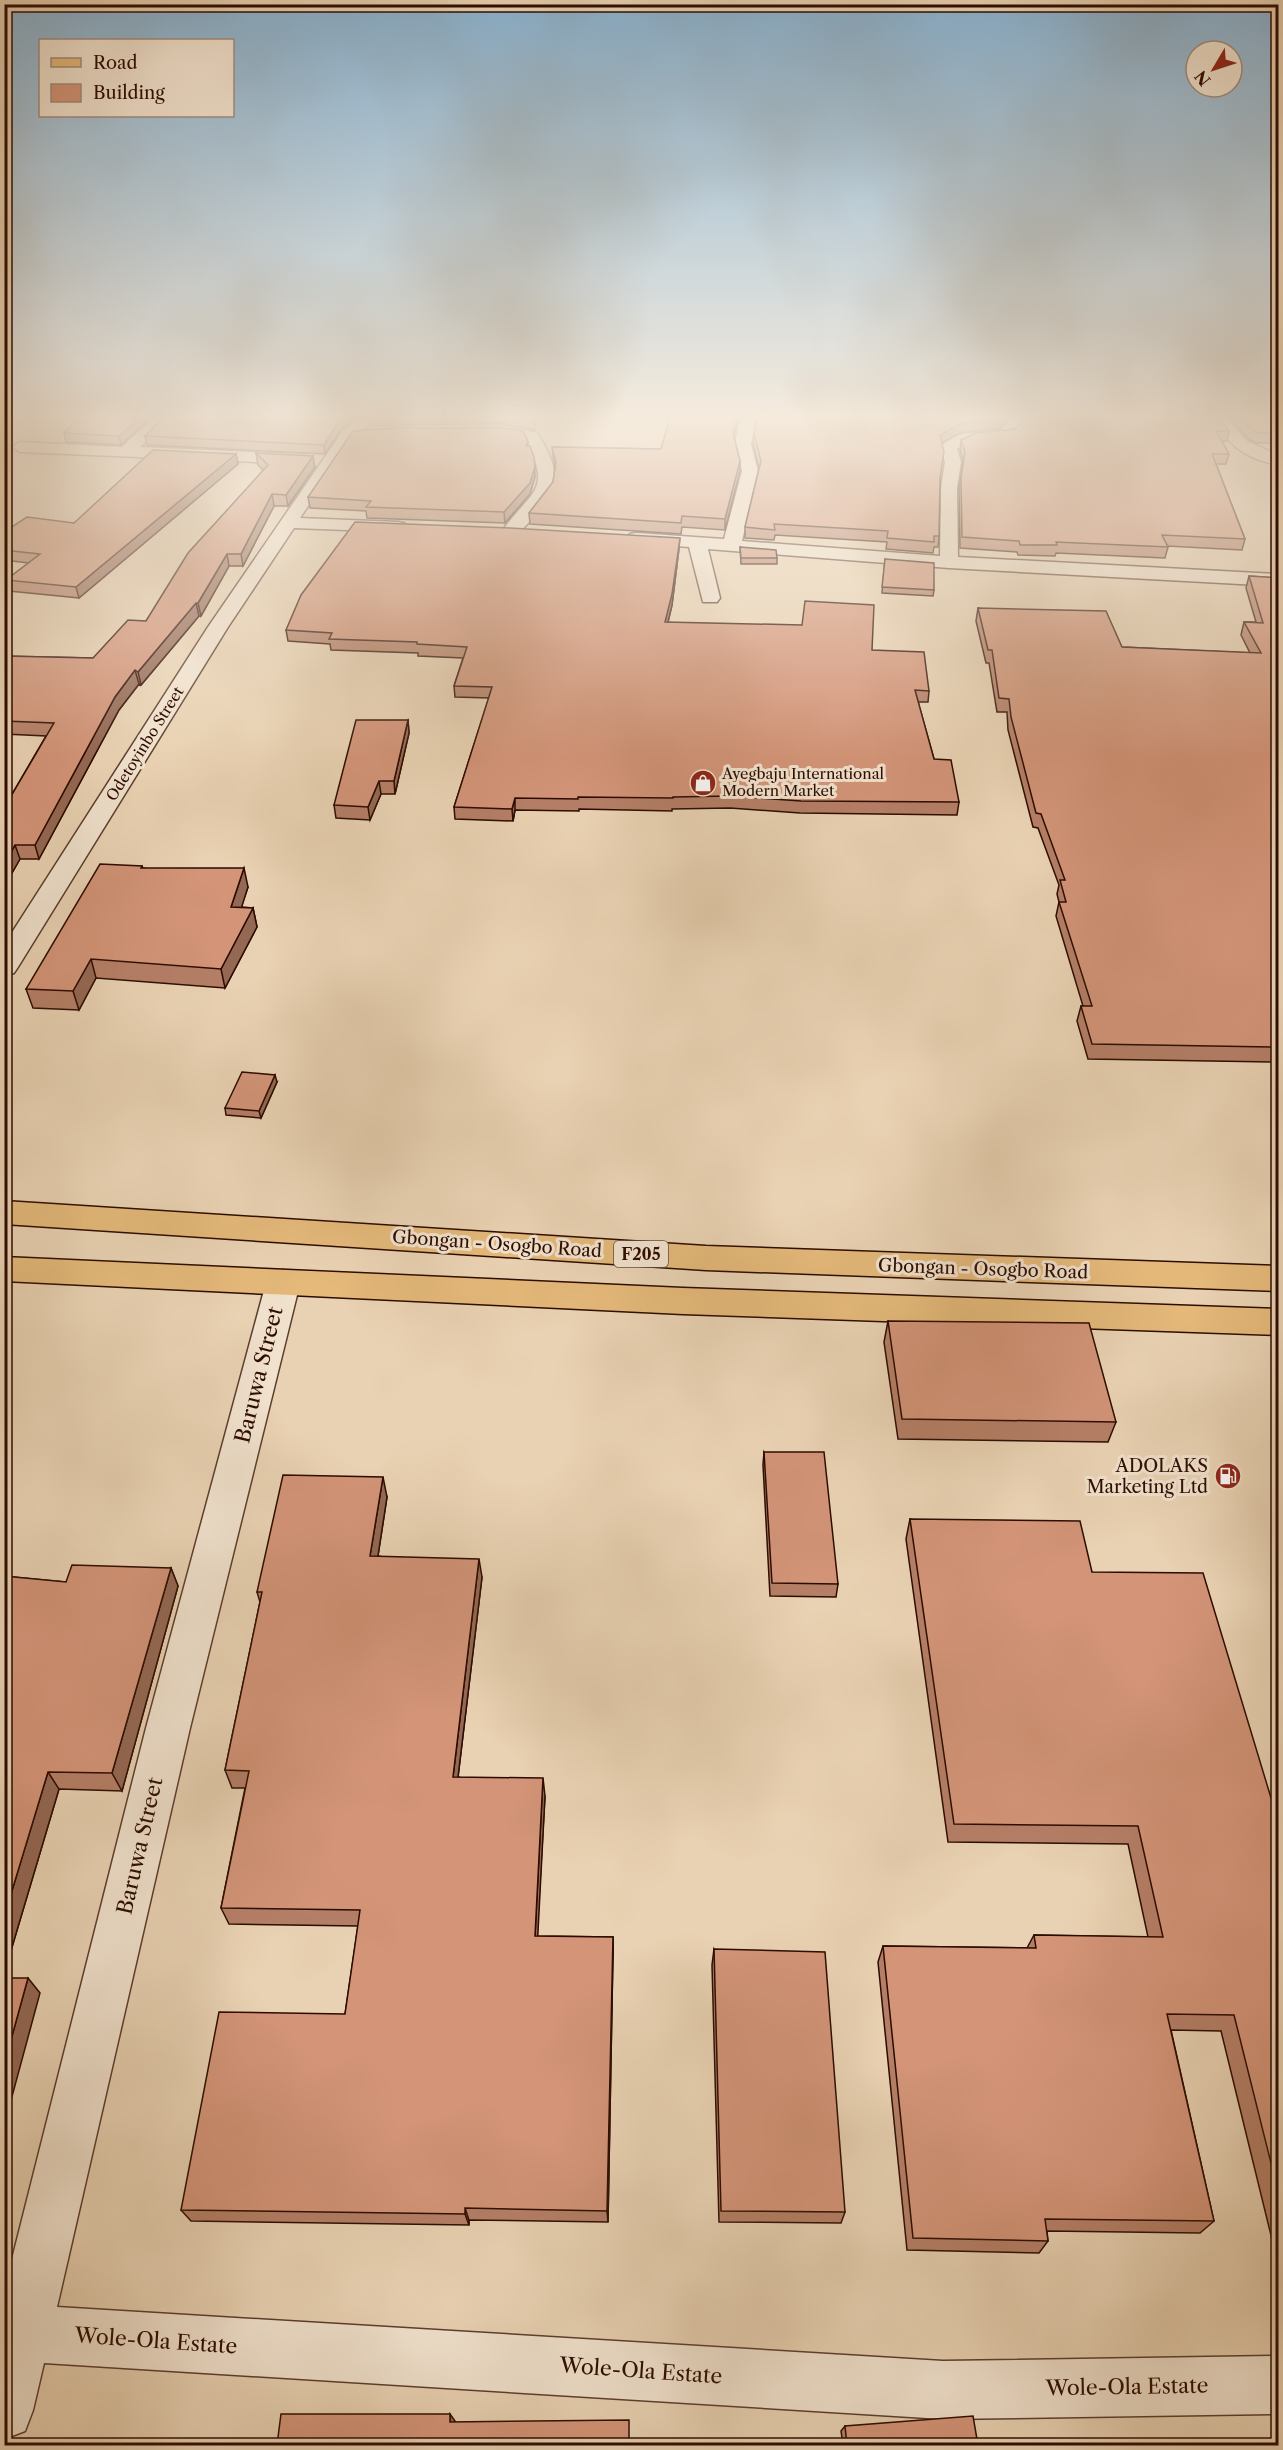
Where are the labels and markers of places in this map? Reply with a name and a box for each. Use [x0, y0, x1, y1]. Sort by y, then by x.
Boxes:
place label: Ayegbaju International Modern Market [721, 764, 885, 800]
shop icon: Ayegbaju International Modern Market [688, 768, 718, 798]
place label: ADOLAKS Marketing Ltd [1087, 1455, 1208, 1498]
fuel station icon: ADOLAKS Marketing Ltd [1213, 1461, 1243, 1491]

